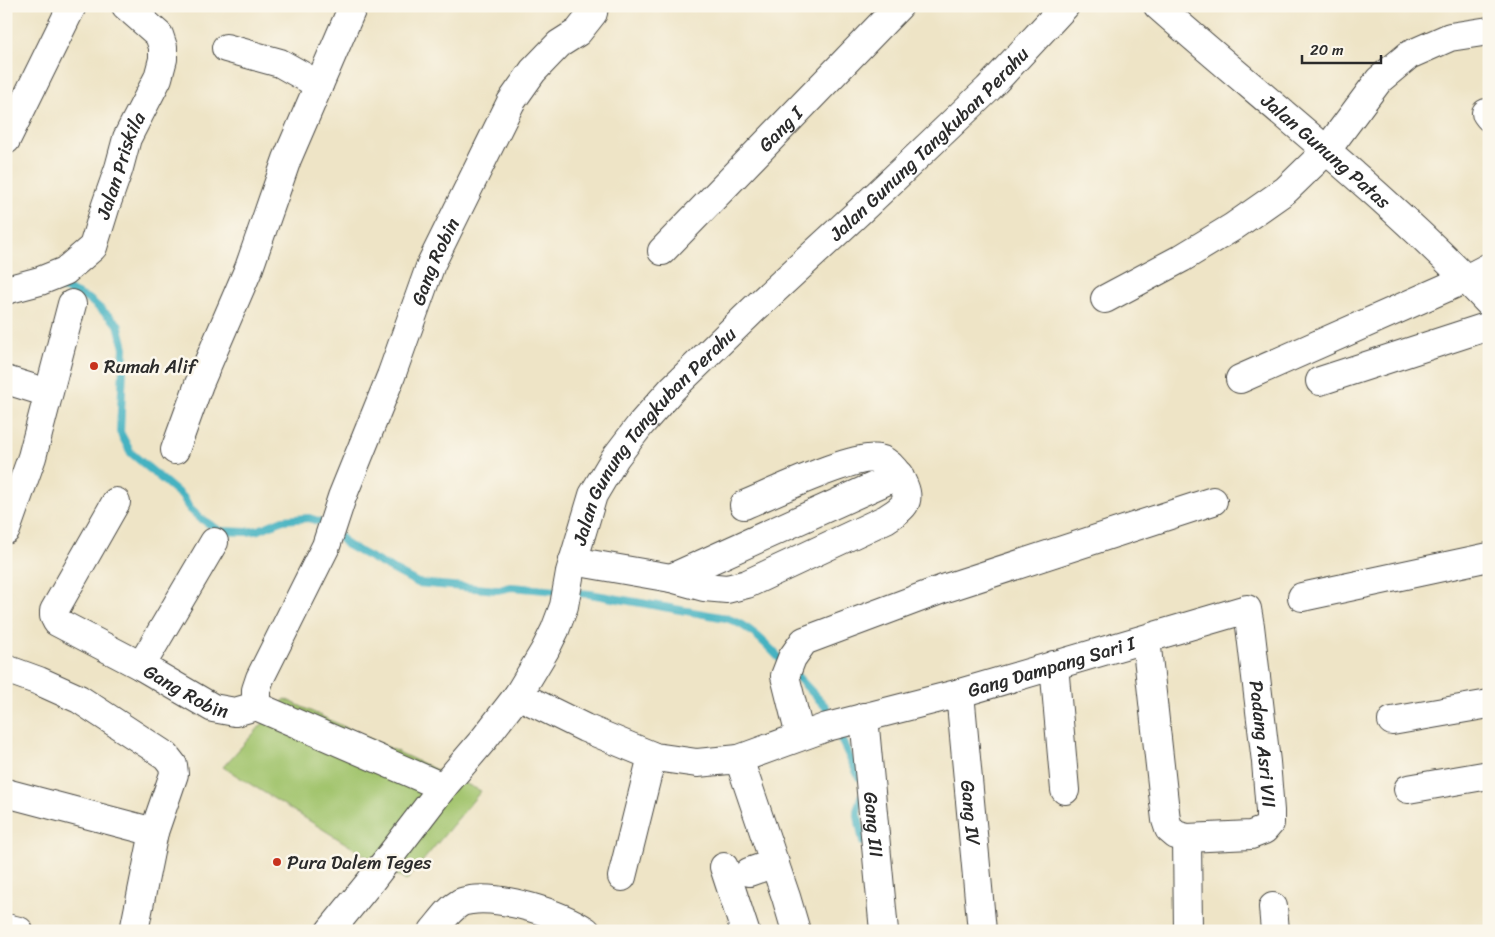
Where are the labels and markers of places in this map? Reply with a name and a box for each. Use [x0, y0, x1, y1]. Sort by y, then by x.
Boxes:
place label: Rumah Alif [104, 350, 199, 383]
marker: Rumah Alif [88, 360, 100, 372]
place label: Pura Dalem Teges [287, 846, 432, 879]
marker: Pura Dalem Teges [271, 856, 283, 868]

